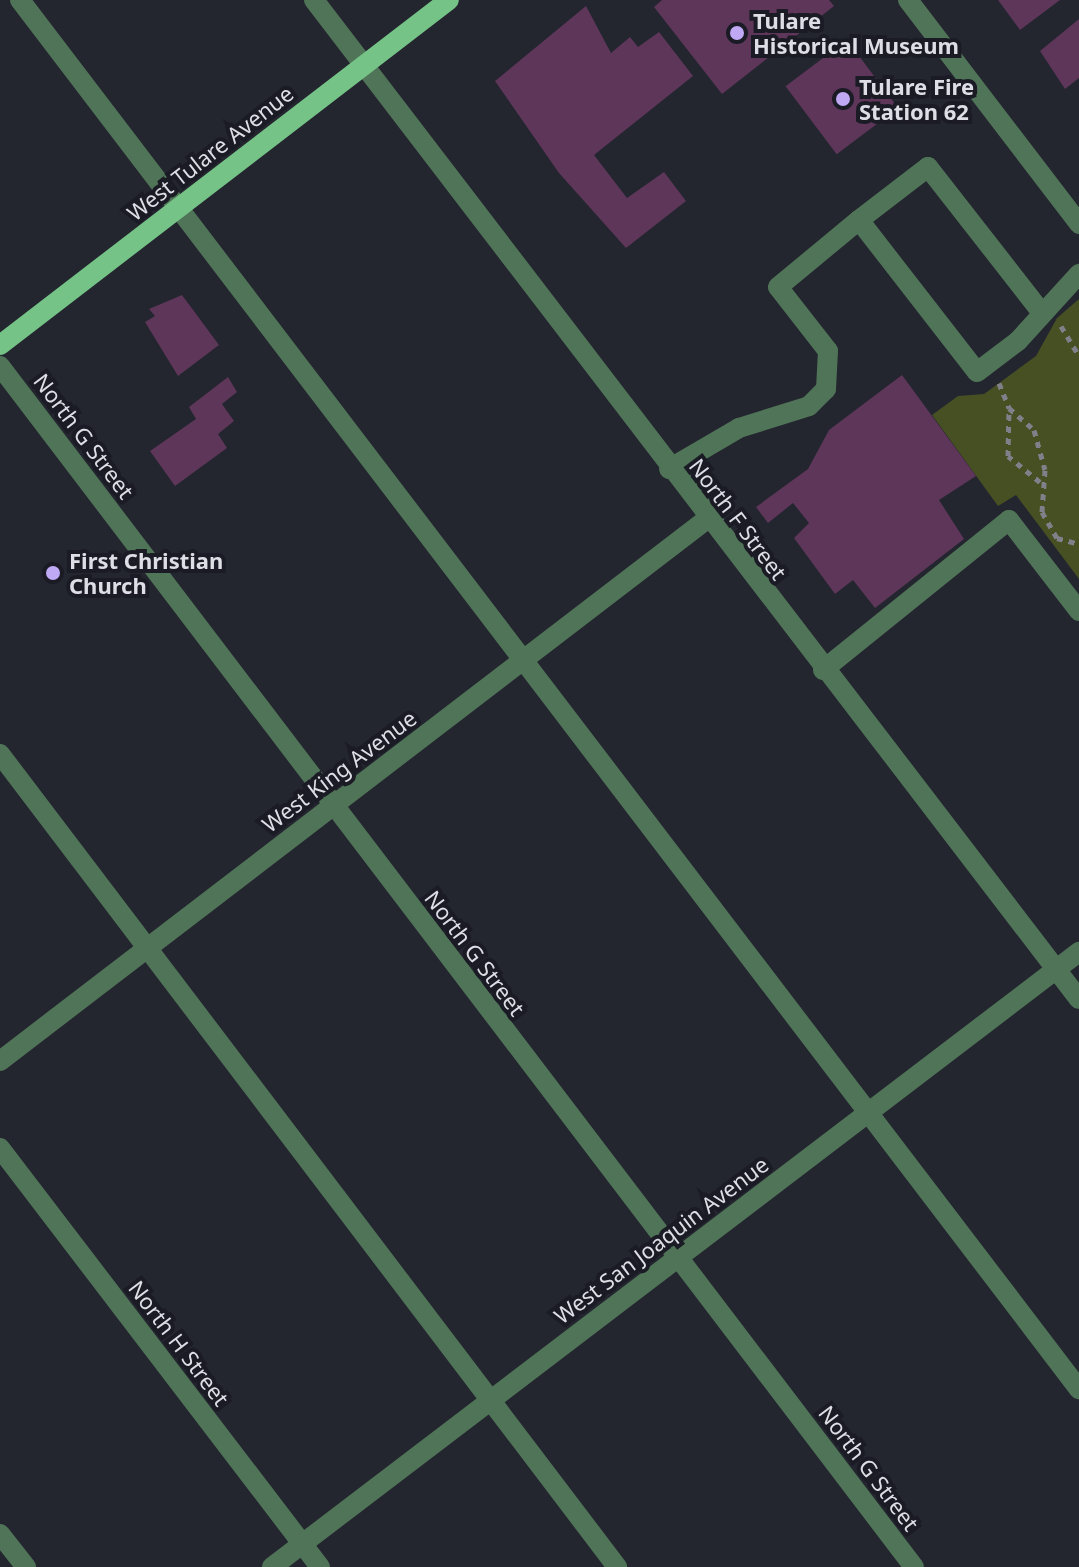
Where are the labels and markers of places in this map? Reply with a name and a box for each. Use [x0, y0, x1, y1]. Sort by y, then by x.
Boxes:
place label: Tulare Historical Museum [753, 7, 959, 58]
marker: Tulare Historical Museum [728, 24, 746, 42]
place label: Tulare Fire Station 62 [859, 73, 974, 124]
marker: Tulare Fire Station 62 [834, 90, 852, 108]
place label: First Christian Church [69, 547, 223, 598]
marker: First Christian Church [44, 564, 62, 582]

